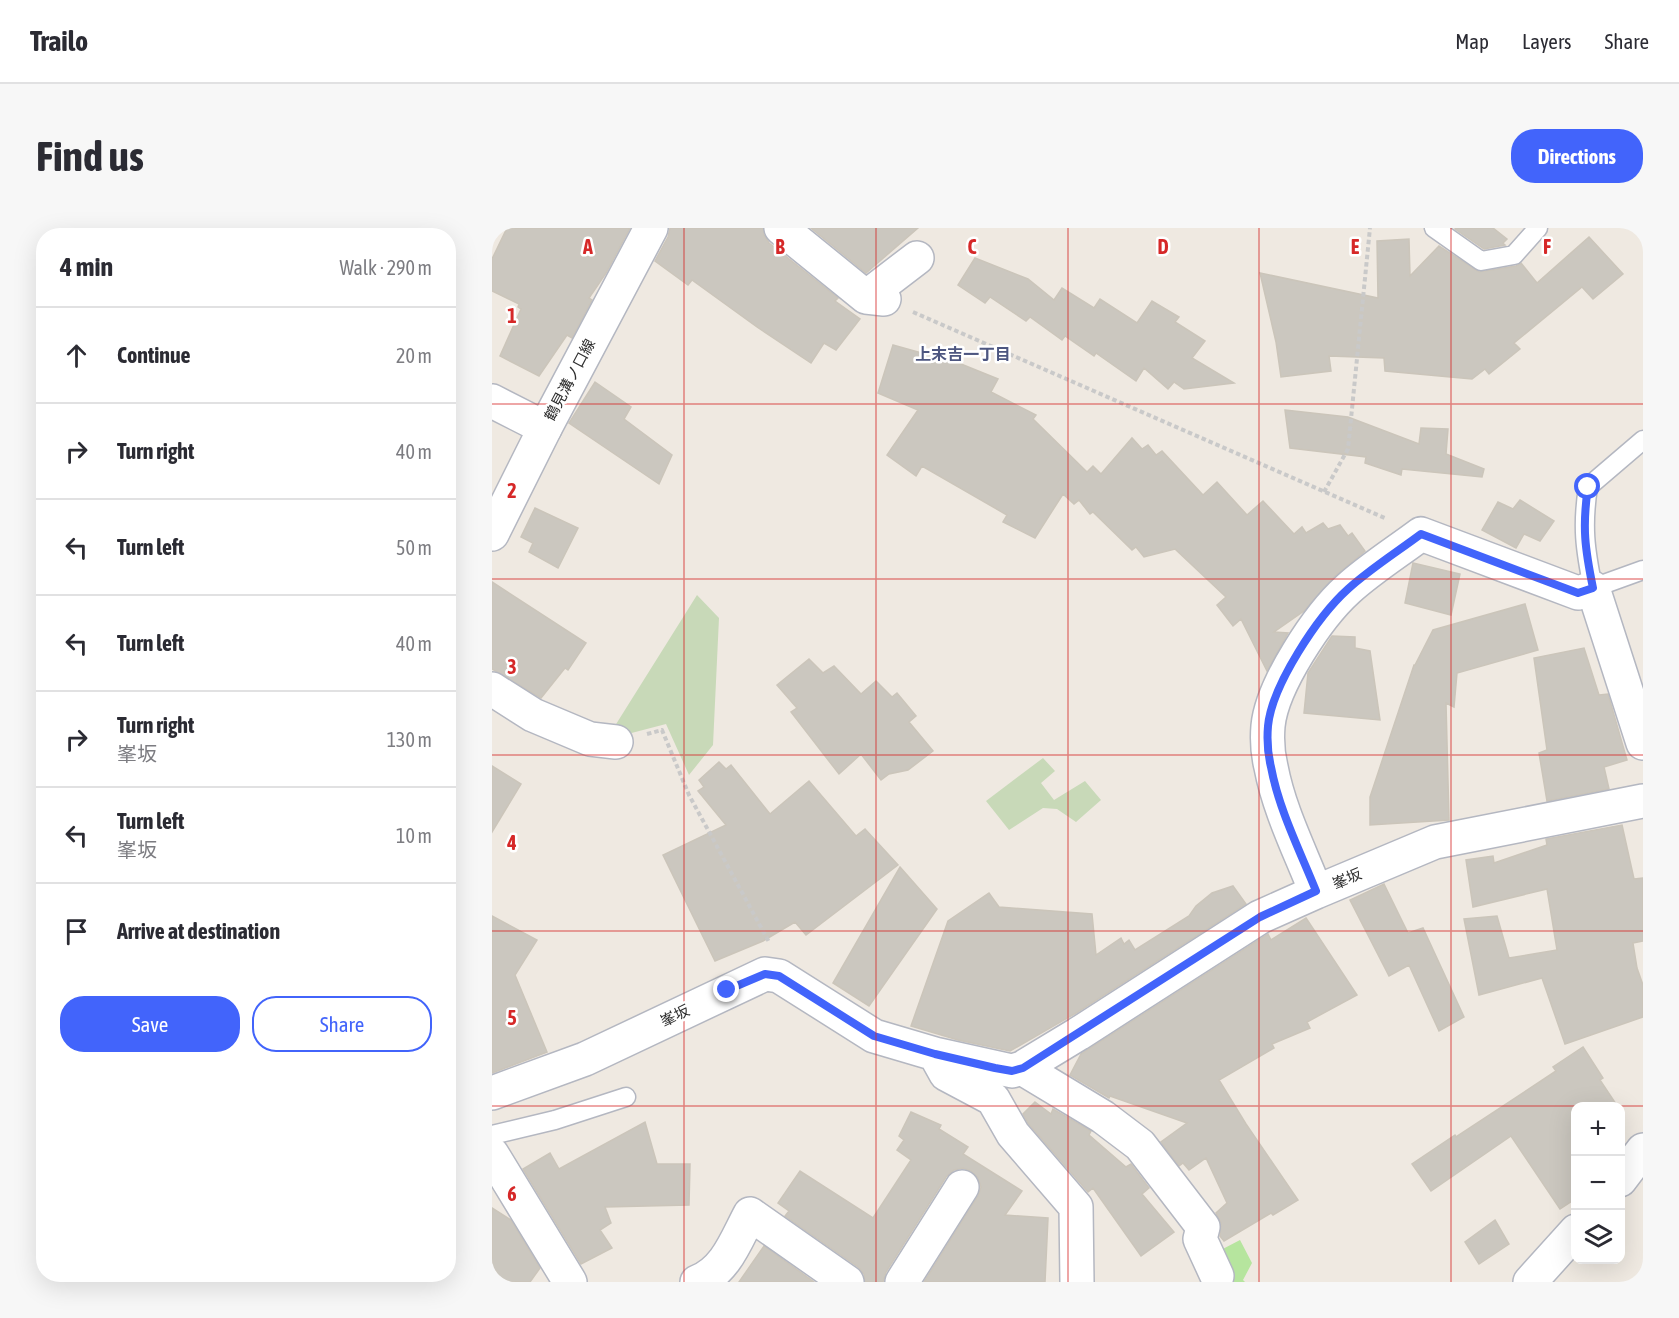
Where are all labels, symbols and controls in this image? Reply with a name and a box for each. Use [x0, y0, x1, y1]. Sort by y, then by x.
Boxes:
text: Trailo [30, 25, 88, 57]
text: Map [1455, 29, 1489, 53]
text: Layers [1522, 29, 1572, 53]
text: Share [1605, 29, 1649, 53]
button: Directions [1511, 129, 1643, 183]
text: Find us [36, 132, 144, 180]
text: A [582, 235, 593, 258]
text: B [775, 235, 785, 258]
text: C [968, 235, 977, 258]
text: D [1157, 235, 1169, 258]
text: E [1351, 235, 1360, 258]
text: F [1543, 235, 1551, 258]
text: 4 min [60, 252, 113, 282]
text: Walk · 290 m [340, 256, 432, 279]
text: 1 [507, 304, 517, 327]
street label: 鶴見溝ノ口線 [541, 336, 598, 423]
icon: ahead [60, 339, 93, 372]
text: Continue [117, 342, 191, 368]
text: 20 m [396, 344, 432, 367]
district label: 上末吉一丁目 [915, 345, 1011, 363]
icon: right [60, 435, 93, 468]
text: Turn right [117, 438, 194, 464]
text: 40 m [396, 440, 432, 463]
route start [1574, 473, 1600, 499]
text: 2 [507, 479, 517, 502]
icon: left [60, 531, 93, 564]
text: Turn left [117, 534, 184, 560]
text: 50 m [396, 536, 432, 559]
icon: left [60, 627, 93, 660]
text: Turn left [117, 630, 184, 656]
text: 40 m [396, 632, 432, 655]
text: 3 [507, 655, 517, 678]
text: Turn right [117, 712, 194, 738]
icon: right [60, 723, 93, 756]
text: 130 m [387, 728, 432, 751]
text: 峯坂 [117, 742, 157, 765]
text: Turn left [117, 808, 184, 834]
icon: left [60, 819, 93, 852]
text: 10 m [396, 824, 432, 847]
text: 4 [506, 831, 517, 854]
text: 峯坂 [117, 838, 157, 861]
street label: 峯坂 [1330, 865, 1364, 892]
icon: arrive [60, 915, 93, 948]
text: Arrive at destination [117, 918, 280, 944]
route end [713, 976, 739, 1002]
button: Save [60, 996, 240, 1052]
button: Share [252, 996, 432, 1052]
street label: 峯坂 [658, 1001, 692, 1030]
text: 5 [507, 1006, 517, 1029]
map controls [1571, 1102, 1625, 1264]
button: + [1571, 1102, 1625, 1156]
button: − [1571, 1156, 1625, 1210]
text: 6 [507, 1182, 517, 1205]
button: layers [1571, 1210, 1625, 1264]

